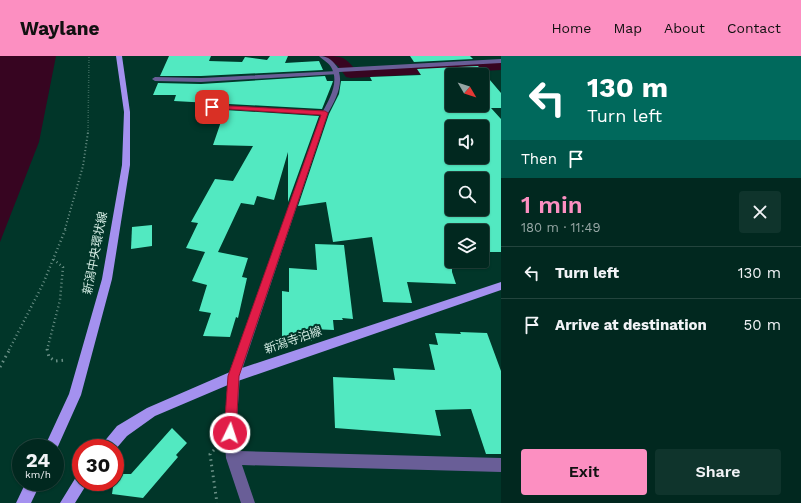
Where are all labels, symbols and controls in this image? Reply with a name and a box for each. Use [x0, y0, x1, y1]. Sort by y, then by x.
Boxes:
text: Waylane [20, 17, 99, 40]
text: Home [551, 20, 591, 36]
text: Map [613, 20, 642, 36]
text: About [664, 20, 705, 36]
text: Contact [727, 20, 781, 36]
north arrow [445, 68, 489, 112]
map controls [445, 68, 489, 268]
text: 130 m [587, 71, 668, 104]
icon: left [521, 72, 573, 124]
pin [195, 90, 229, 124]
icon: arrive [201, 96, 223, 118]
text: Turn left [587, 105, 662, 126]
button: sound [445, 120, 489, 164]
icon: arrive [565, 148, 587, 170]
text: Then [521, 150, 557, 168]
button: search [445, 172, 489, 216]
text: 1 min [521, 191, 583, 219]
button: close [739, 191, 781, 233]
street label: 新潟中央環状線 [80, 210, 110, 296]
text: 180 m · 11:49 [521, 220, 600, 235]
button: layers [445, 224, 489, 268]
icon: left [521, 262, 543, 284]
text: Turn left [555, 264, 619, 282]
text: 130 m [738, 264, 781, 282]
icon: arrive [521, 314, 543, 336]
text: Arrive at destination [555, 316, 707, 334]
text: 50 m [744, 316, 781, 334]
street label: 新潟寺泊線 [262, 324, 324, 356]
position arrow [209, 412, 251, 454]
speed limit sign: 30 [72, 439, 124, 491]
text: 24 [26, 448, 50, 472]
button: Exit [521, 449, 647, 495]
button: Share [655, 449, 781, 495]
text: km/h [25, 469, 51, 480]

